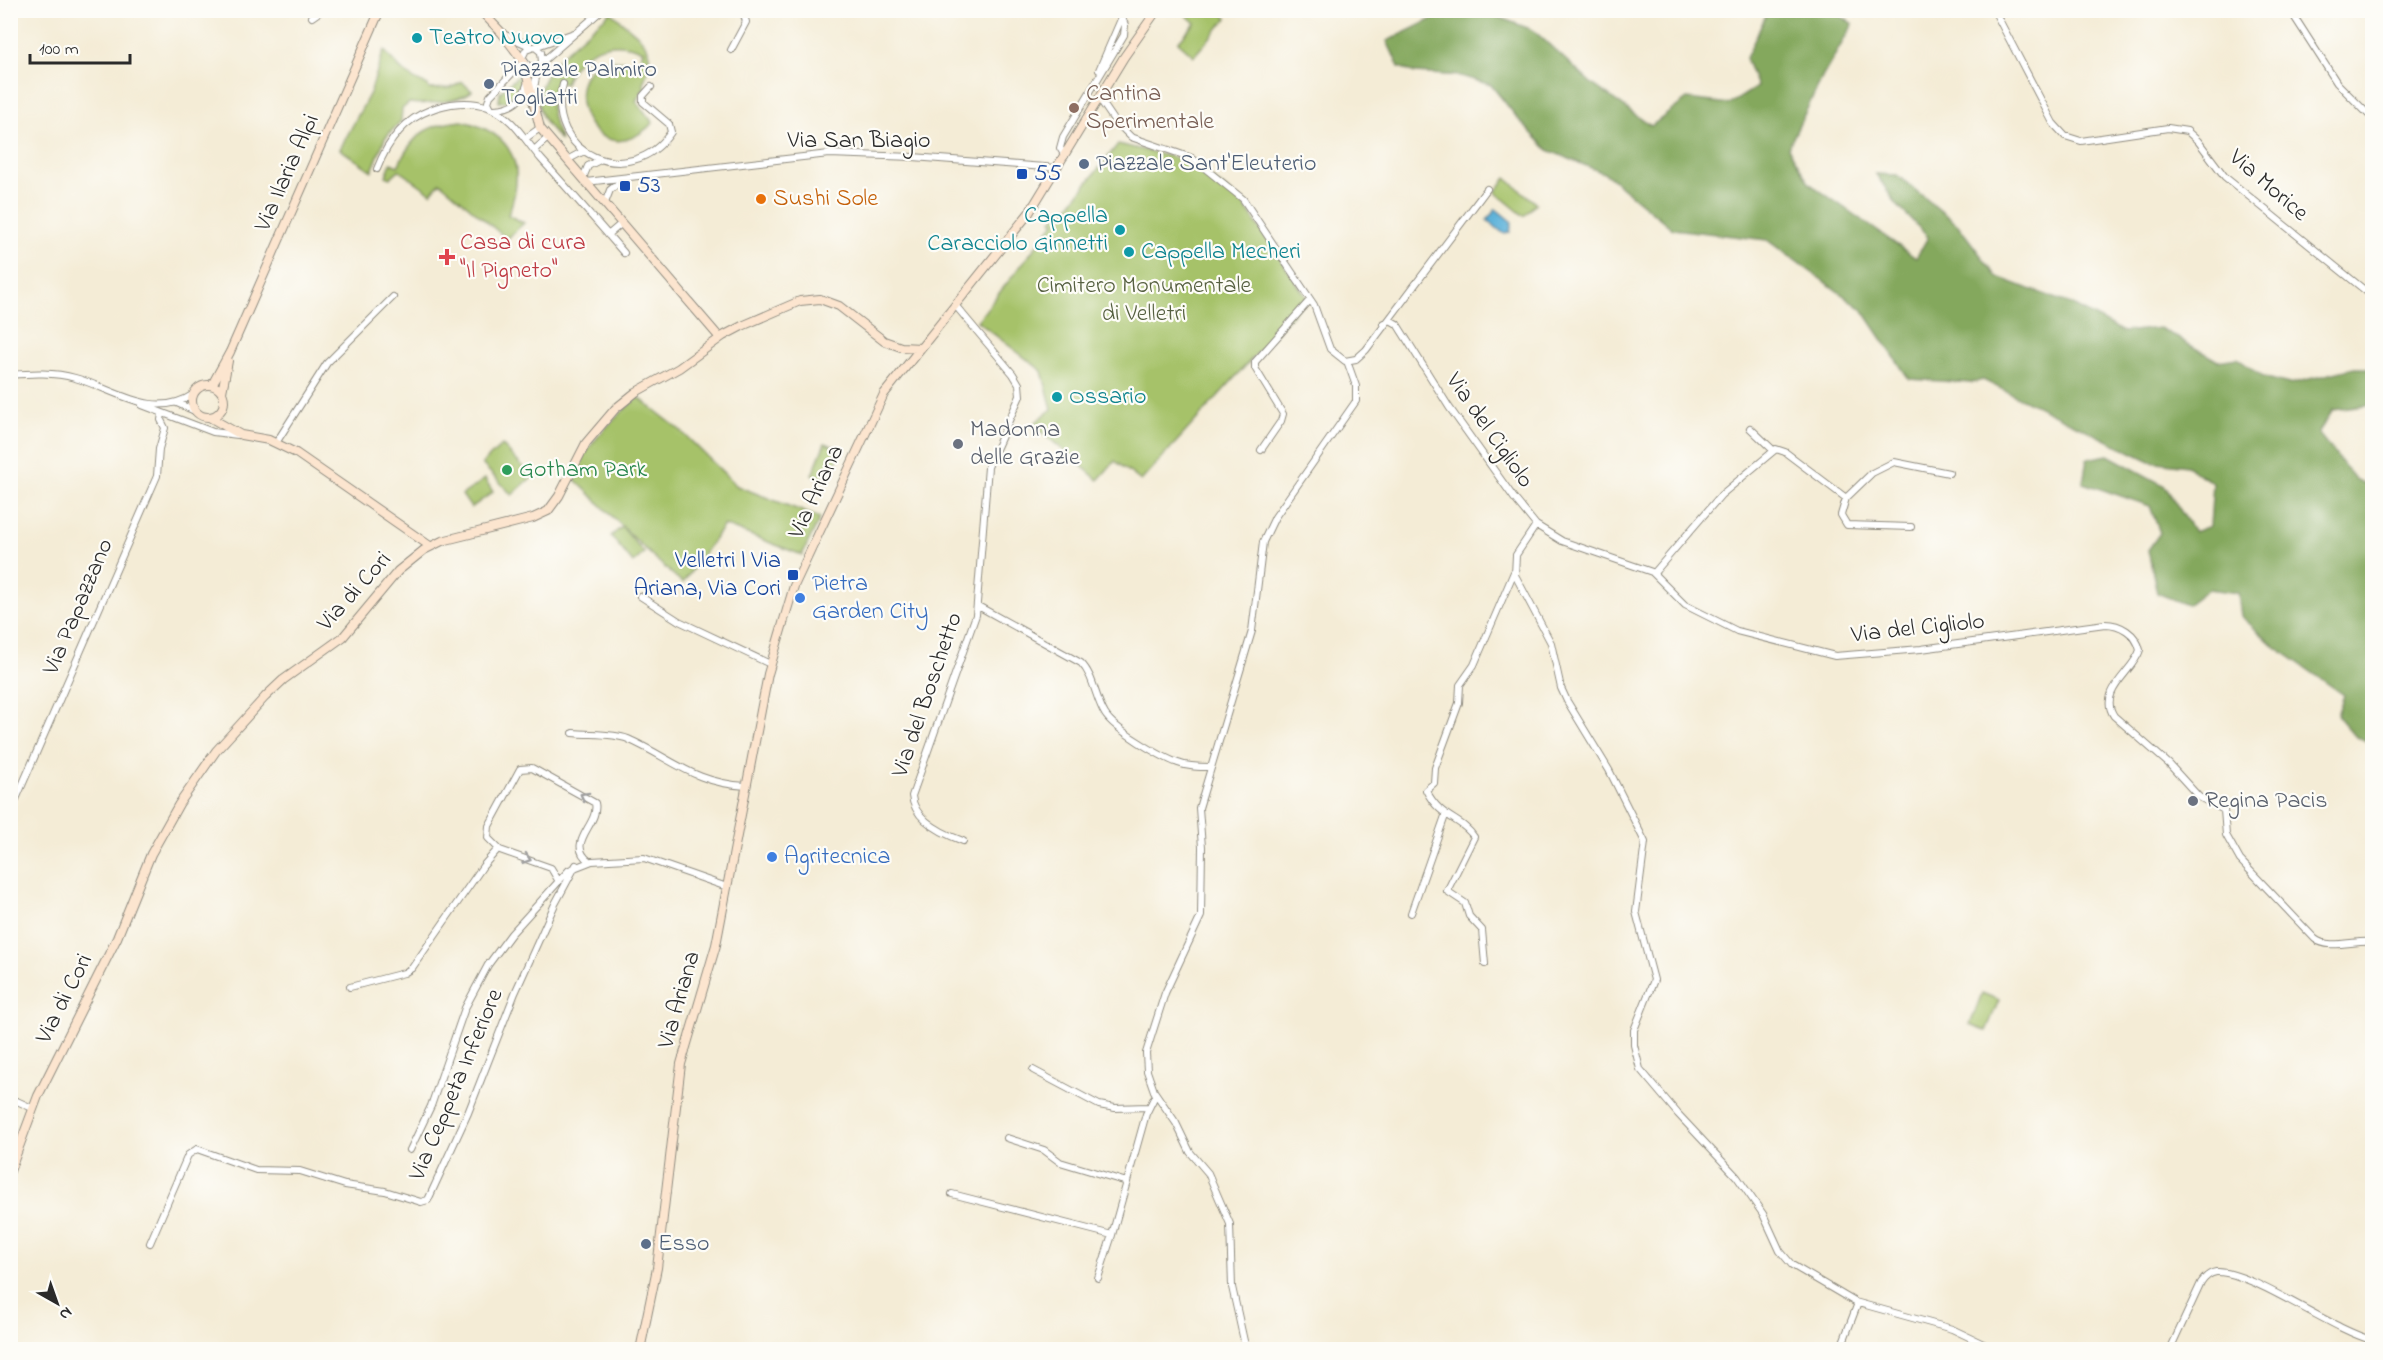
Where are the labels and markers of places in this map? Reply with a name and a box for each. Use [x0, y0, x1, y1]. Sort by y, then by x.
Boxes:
place label: Teatro Nuovo [429, 21, 565, 56]
marker: Teatro Nuovo [410, 31, 424, 45]
place label: Piazzale Palmiro Togliatti [501, 53, 657, 116]
marker: Piazzale Palmiro Togliatti [482, 77, 496, 91]
place label: Cantina Sperimentale [1086, 77, 1214, 140]
marker: Cantina Sperimentale [1067, 101, 1081, 115]
place label: Piazzale Sant'Eleuterio [1096, 147, 1316, 182]
place label: 55 [1034, 157, 1062, 192]
marker: Piazzale Sant'Eleuterio [1077, 157, 1091, 171]
marker: 55 [1015, 167, 1029, 181]
place label: 53 [637, 169, 661, 204]
marker: 53 [618, 179, 632, 193]
place label: Sushi Sole [773, 182, 878, 217]
marker: Sushi Sole [754, 192, 768, 206]
place label: Cappella Caracciolo Ginnetti [927, 199, 1108, 262]
marker: Cappella Caracciolo Ginnetti [1113, 223, 1127, 237]
place label: Casa di cura "Il Pigneto" [460, 226, 586, 289]
place label: Cappella Mecheri [1141, 235, 1301, 270]
marker: Cappella Mecheri [1122, 245, 1136, 259]
marker: Casa di cura "Il Pigneto" [438, 248, 456, 266]
place label: Ossario [1069, 380, 1146, 415]
marker: Ossario [1050, 390, 1064, 404]
place label: Madonna delle Grazie [970, 413, 1080, 476]
marker: Madonna delle Grazie [951, 437, 965, 451]
place label: Gotham Park [519, 453, 647, 488]
marker: Gotham Park [500, 463, 514, 477]
place label: Velletri | Via Ariana, Via Cori [633, 544, 781, 607]
place label: Pietra Garden City [812, 567, 928, 631]
marker: Velletri | Via Ariana, Via Cori [786, 568, 800, 582]
marker: Pietra Garden City [793, 591, 807, 605]
place label: Regina Pacis [2205, 784, 2328, 819]
marker: Regina Pacis [2186, 794, 2200, 808]
place label: Agritecnica [784, 840, 891, 875]
marker: Agritecnica [765, 850, 779, 864]
place label: Esso [658, 1227, 709, 1262]
marker: Esso [639, 1237, 653, 1251]

